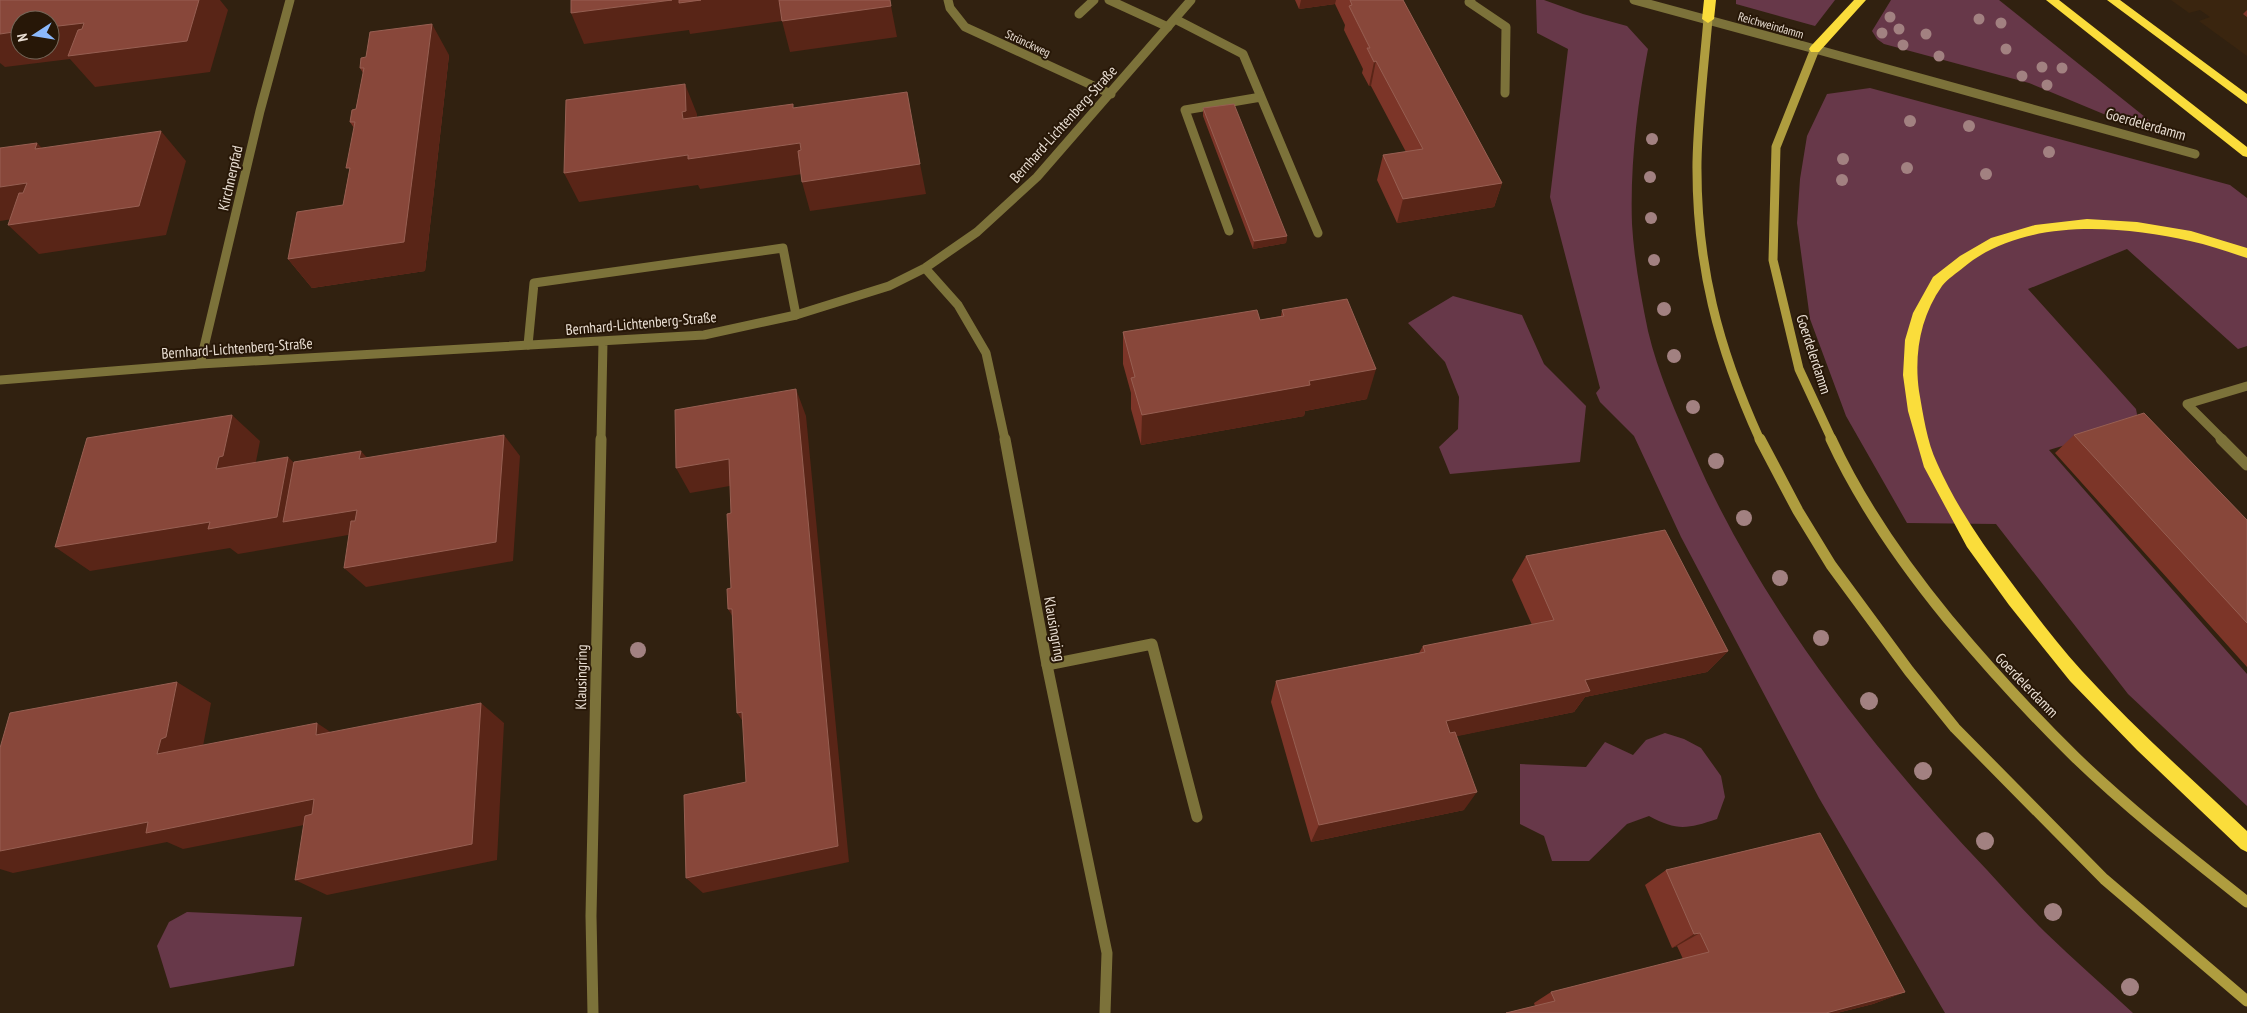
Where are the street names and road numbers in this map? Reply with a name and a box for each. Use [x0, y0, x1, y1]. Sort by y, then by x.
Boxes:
street label: Reichweindamm [1736, 8, 1806, 42]
street label: Strünckweg [1003, 26, 1053, 60]
street label: Bernhard-Lichtenberg-Straße [1005, 61, 1121, 187]
street label: Goerdelerdamm [2104, 103, 2188, 145]
street label: Kirchnerpfad [213, 144, 247, 212]
street label: Bernhard-Lichtenberg-Straße [565, 307, 717, 339]
street label: Goerdelerdamm [1792, 312, 1836, 396]
street label: Bernhard-Lichtenberg-Straße [161, 333, 313, 363]
street label: Klausingring [1040, 595, 1070, 663]
street label: Klausingring [571, 644, 591, 710]
street label: Goerdelerdamm [1991, 649, 2063, 721]

